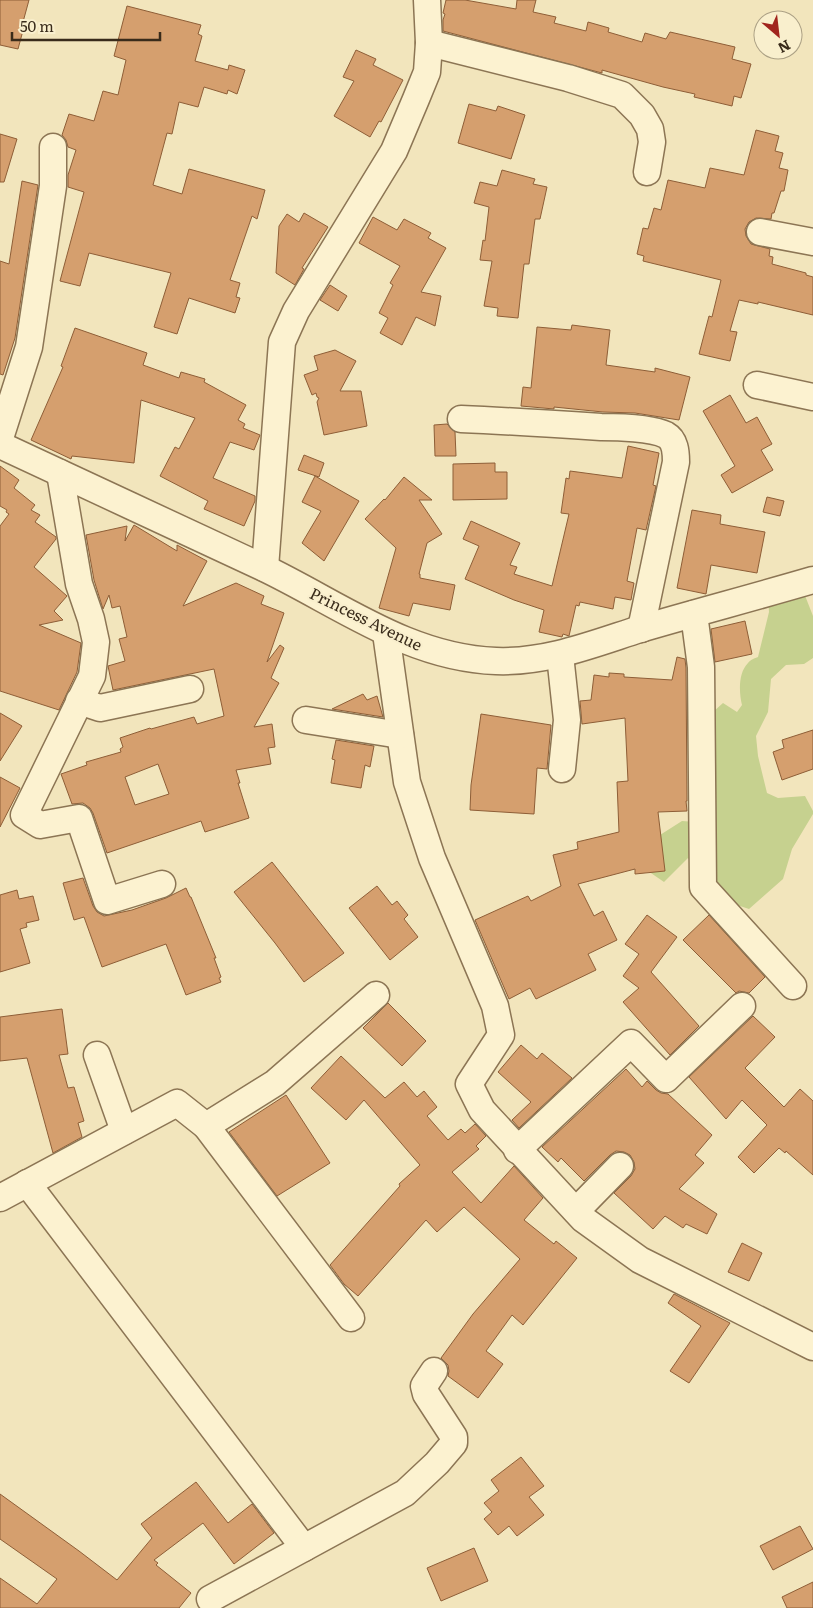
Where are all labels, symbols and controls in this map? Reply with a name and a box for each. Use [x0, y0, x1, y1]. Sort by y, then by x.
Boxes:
scale bar [12, 10, 160, 42]
north arrow [753, 10, 803, 60]
text: 50 m [20, 14, 54, 37]
text: N [774, 36, 794, 59]
street label: Princess Avenue [306, 580, 427, 656]

